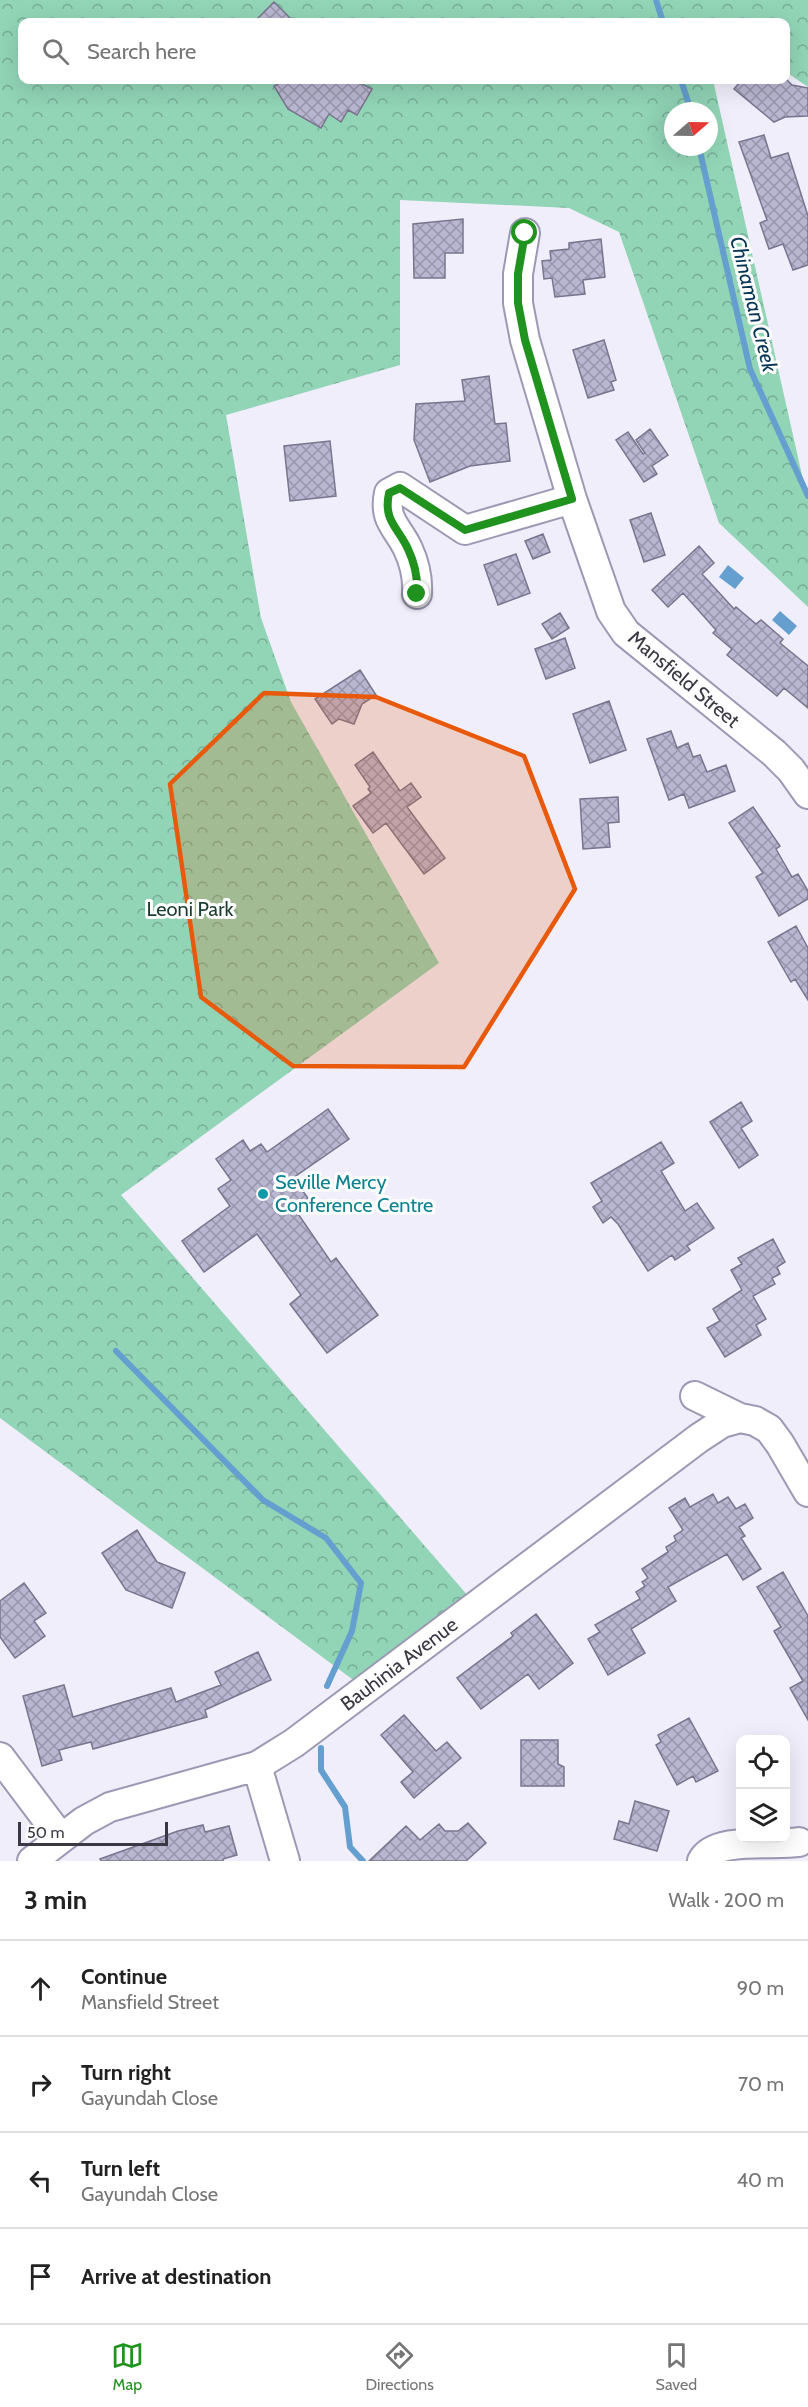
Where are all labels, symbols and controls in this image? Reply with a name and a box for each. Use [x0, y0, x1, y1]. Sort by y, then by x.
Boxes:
search box [18, 18, 790, 84]
icon: search [39, 35, 72, 68]
text: Search here [87, 38, 196, 65]
north arrow [664, 102, 718, 156]
route start [511, 219, 537, 245]
water label: Chinaman Creek [725, 234, 783, 375]
route end [403, 580, 429, 606]
street label: Mansfield Street [623, 625, 745, 733]
park label: Leoni Park [146, 897, 234, 921]
place label: Seville Mercy Conference Centre [275, 1170, 433, 1217]
marker: Seville Mercy Conference Centre [256, 1187, 270, 1201]
street label: Bauhinia Avenue [336, 1612, 462, 1716]
map controls [736, 1735, 790, 1843]
button: locate [736, 1735, 790, 1789]
button: layers [736, 1789, 790, 1843]
scale bar [18, 1819, 168, 1846]
text: 50 m [27, 1823, 64, 1842]
text: 3 min [24, 1884, 87, 1916]
text: Walk · 200 m [668, 1888, 784, 1912]
text: Continue [81, 1963, 167, 1990]
icon: ahead [24, 1972, 57, 2005]
text: 90 m [737, 1976, 784, 2000]
text: Mansfield Street [81, 1990, 219, 2014]
text: Turn right [81, 2059, 171, 2086]
icon: right [24, 2068, 57, 2101]
text: 70 m [738, 2072, 784, 2096]
text: Gayundah Close [81, 2086, 218, 2110]
text: Turn left [81, 2155, 160, 2182]
icon: left [24, 2164, 57, 2197]
text: 40 m [736, 2168, 784, 2192]
text: Gayundah Close [81, 2182, 218, 2206]
icon: arrive [24, 2260, 57, 2293]
text: Arrive at destination [81, 2263, 271, 2290]
tab: Map [111, 2339, 144, 2394]
tab: Directions [366, 2339, 434, 2394]
tab: Saved [656, 2339, 697, 2394]

